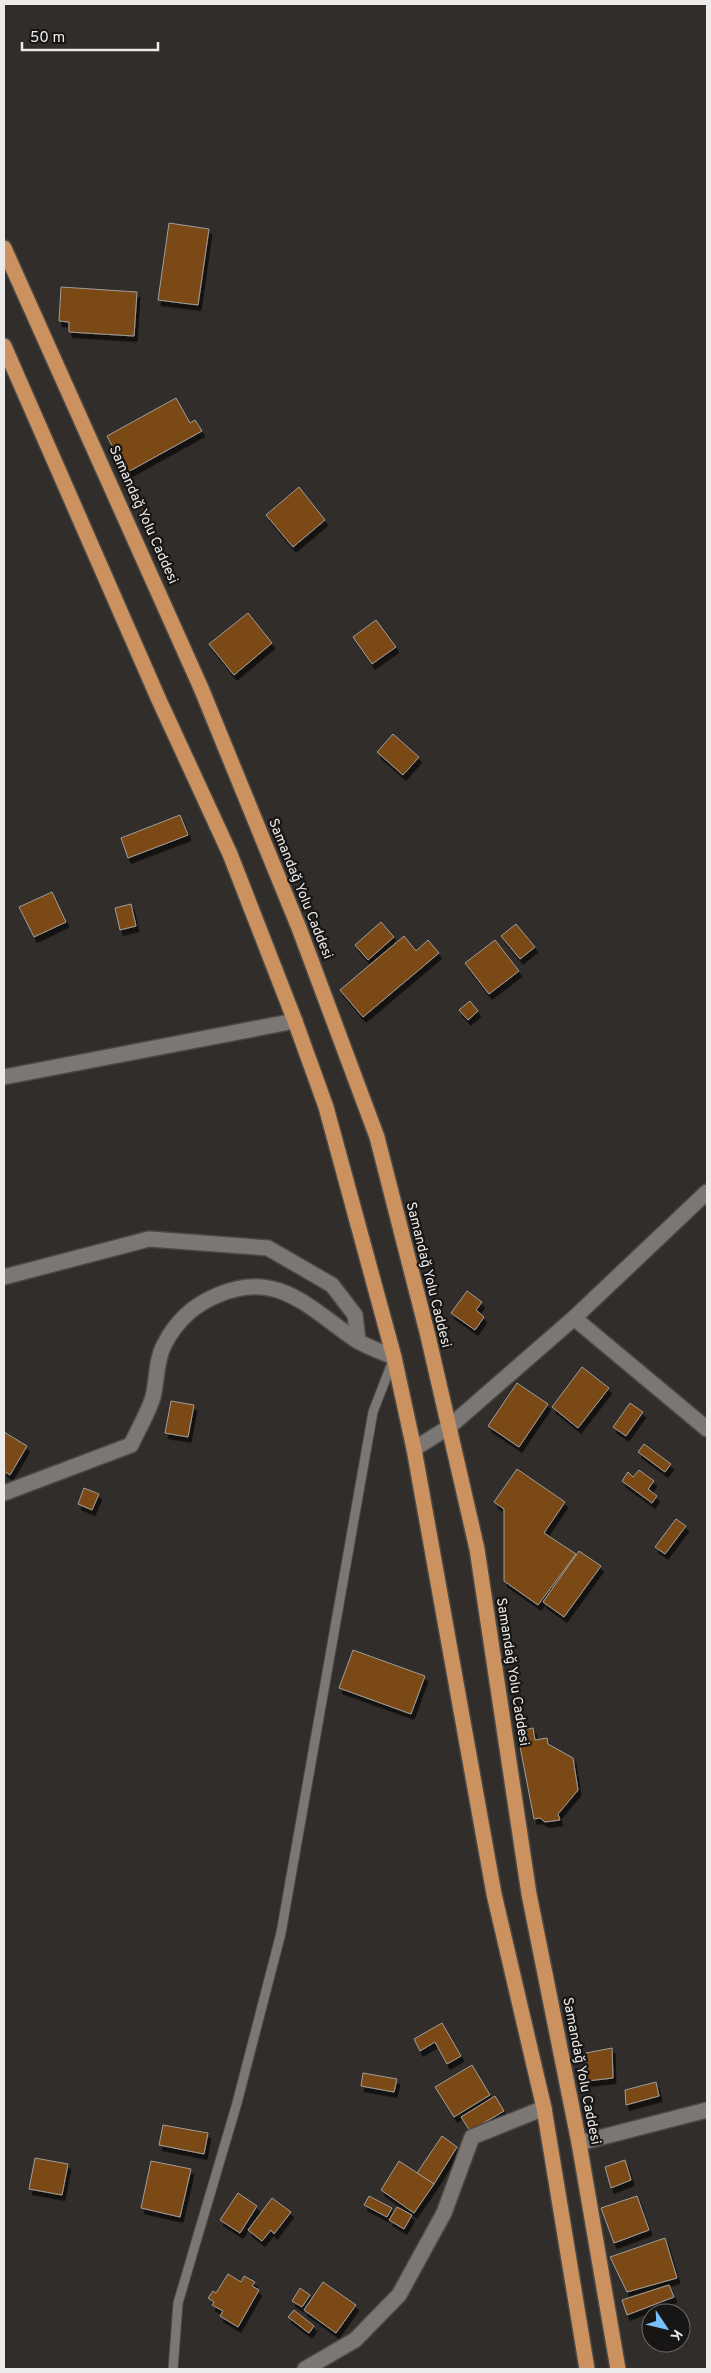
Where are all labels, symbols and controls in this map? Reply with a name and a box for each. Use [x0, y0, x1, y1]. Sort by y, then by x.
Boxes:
scale bar [22, 20, 159, 52]
text: 50 m [30, 29, 65, 48]
street label: Samandağ Yolu Caddesi [105, 443, 181, 587]
street label: Samandağ Yolu Caddesi [264, 816, 336, 962]
street label: Samandağ Yolu Caddesi [402, 1200, 454, 1350]
street label: Samandağ Yolu Caddesi [492, 1597, 532, 1747]
street label: Samandağ Yolu Caddesi [558, 1996, 604, 2146]
north arrow [641, 2303, 691, 2353]
text: K [666, 2326, 685, 2344]

